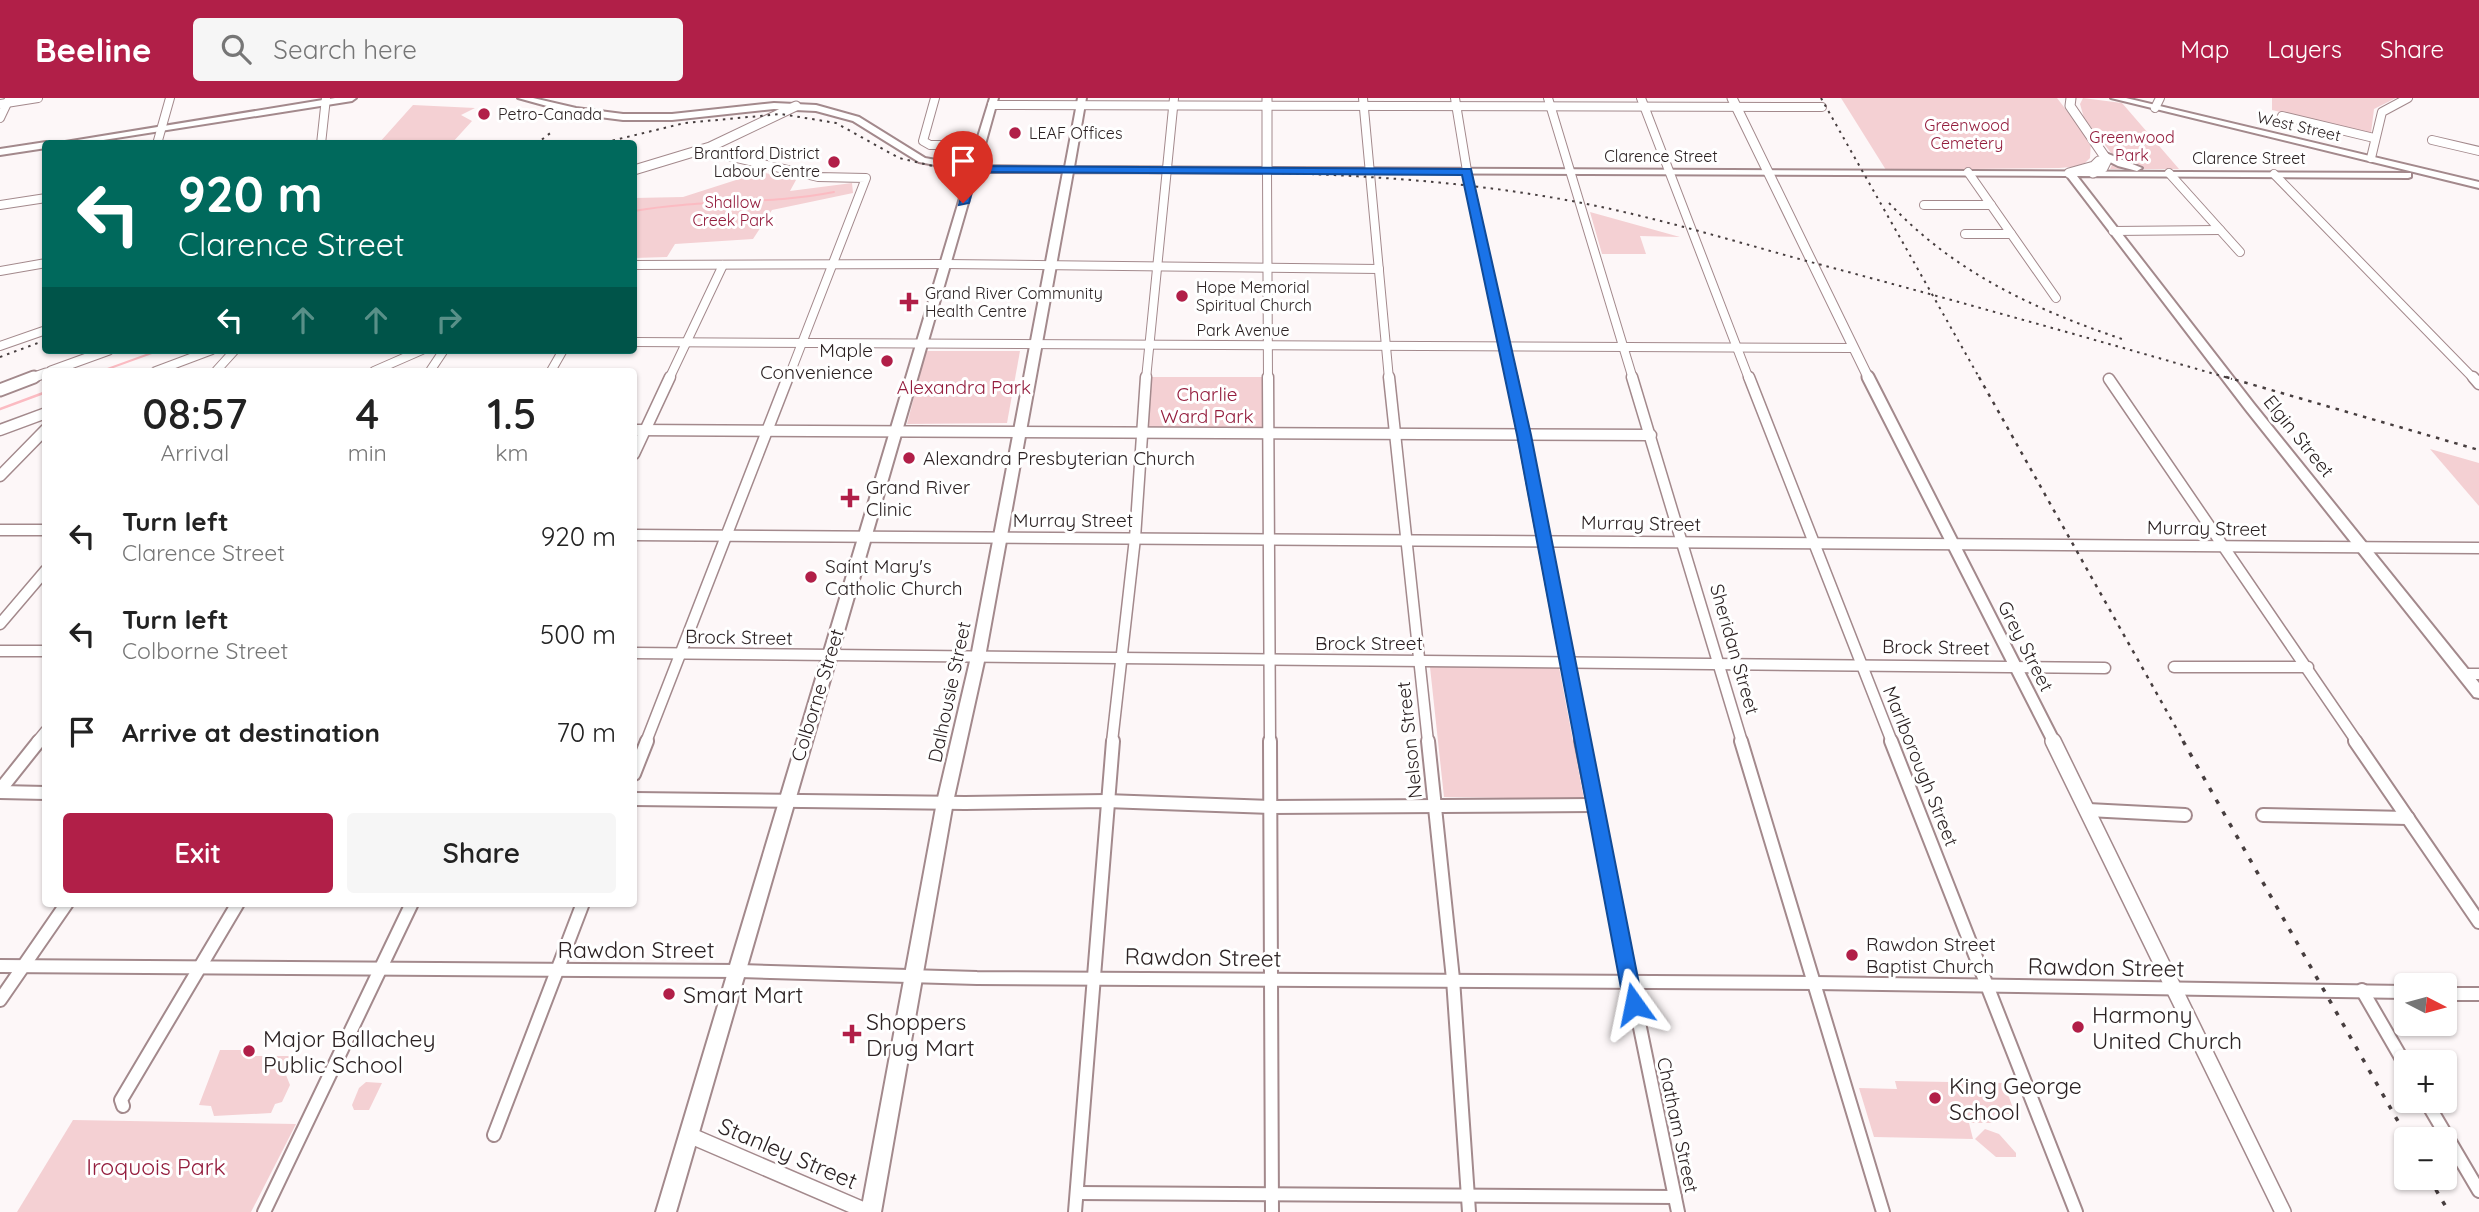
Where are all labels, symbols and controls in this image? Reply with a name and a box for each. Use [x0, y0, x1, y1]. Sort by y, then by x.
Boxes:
search box [193, 18, 683, 81]
text: Beeline [35, 29, 151, 70]
icon: search [217, 30, 255, 68]
text: Search here [273, 33, 417, 66]
text: Map [2180, 34, 2229, 64]
text: Layers [2267, 34, 2342, 64]
text: Share [2380, 34, 2444, 64]
place label: Petro-Canada [498, 104, 602, 124]
marker: Petro-Canada [476, 106, 492, 122]
street label: West Street [2255, 107, 2343, 145]
park label: Greenwood Cemetery [1924, 115, 2010, 153]
place label: LEAF Offices [1029, 123, 1122, 143]
marker: LEAF Offices [1007, 125, 1023, 141]
park label: Greenwood Park [2089, 127, 2175, 165]
pin [933, 131, 993, 203]
icon: arrive [944, 142, 982, 180]
place label: Brantford District Labour Centre [694, 143, 820, 181]
street label: Clarence Street [1604, 146, 1718, 166]
street label: Clarence Street [2192, 148, 2306, 168]
marker: Brantford District Labour Centre [826, 154, 842, 170]
text: 920 m [178, 163, 323, 224]
icon: left [63, 168, 154, 259]
park label: Shallow Creek Park [692, 192, 774, 230]
text: Clarence Street [178, 224, 405, 264]
place label: Hope Memorial Spiritual Church [1196, 277, 1312, 315]
place label: Grand River Community Health Centre [925, 283, 1103, 321]
marker: Hope Memorial Spiritual Church [1174, 288, 1190, 304]
marker: Grand River Community Health Centre [899, 292, 919, 312]
icon: left [211, 301, 249, 339]
icon: ahead [284, 301, 322, 339]
icon: ahead [357, 301, 395, 339]
icon: right [430, 301, 468, 339]
street label: Park Avenue [1197, 320, 1289, 340]
place label: Maple Convenience [760, 338, 873, 384]
marker: Maple Convenience [879, 353, 895, 369]
park label: Alexandra Park [897, 375, 1031, 399]
park label: Charlie Ward Park [1160, 382, 1254, 428]
text: 08:57 [142, 387, 247, 440]
text: 4 [355, 387, 379, 440]
text: 1.5 [487, 387, 537, 440]
street label: Elgin Street [2259, 390, 2339, 482]
text: Arrival [160, 438, 229, 467]
text: min [348, 438, 387, 467]
text: km [495, 438, 529, 467]
place label: Alexandra Presbyterian Church [923, 446, 1195, 470]
marker: Alexandra Presbyterian Church [901, 450, 917, 466]
place label: Grand River Clinic [866, 475, 971, 521]
marker: Grand River Clinic [840, 488, 860, 508]
text: Turn left [122, 505, 229, 538]
street label: Murray Street [1013, 508, 1133, 532]
street label: Murray Street [1581, 510, 1701, 536]
street label: Murray Street [2147, 515, 2267, 541]
icon: left [63, 517, 101, 555]
text: 920 m [541, 520, 616, 553]
text: Clarence Street [122, 538, 285, 567]
place label: Saint Mary's Catholic Church [825, 554, 963, 600]
marker: Saint Mary's Catholic Church [803, 569, 819, 585]
street label: Sheridan Street [1705, 581, 1765, 717]
street label: Grey Street [1993, 597, 2059, 695]
text: Turn left [122, 603, 229, 636]
icon: left [63, 615, 101, 653]
text: 500 m [540, 618, 616, 651]
street label: Dalhousie Street [922, 619, 976, 765]
street label: Brock Street [685, 624, 793, 650]
street label: Colborne Street [785, 626, 849, 764]
street label: Brock Street [1315, 631, 1423, 655]
street label: Brock Street [1882, 634, 1990, 660]
text: Colborne Street [122, 636, 288, 665]
street label: Nelson Street [1391, 680, 1427, 800]
street label: Marlborough Street [1878, 682, 1964, 850]
icon: arrive [63, 713, 101, 751]
text: Arrive at destination [122, 716, 380, 749]
text: 70 m [556, 716, 616, 749]
button: Exit [63, 813, 333, 893]
button: Share [347, 813, 616, 893]
place label: Rawdon Street Baptist Church [1866, 932, 1996, 978]
street label: Rawdon Street [558, 935, 715, 964]
street label: Rawdon Street [1124, 941, 1282, 973]
marker: Rawdon Street Baptist Church [1844, 947, 1860, 963]
street label: Rawdon Street [2027, 951, 2185, 983]
position arrow [1597, 967, 1671, 1041]
north arrow [2394, 973, 2457, 1036]
map controls [2394, 973, 2457, 1190]
place label: Smart Mart [683, 980, 804, 1009]
marker: Smart Mart [661, 986, 677, 1002]
place label: Harmony United Church [2092, 1000, 2242, 1055]
place label: Shoppers Drug Mart [866, 1007, 975, 1062]
marker: Harmony United Church [2070, 1019, 2086, 1035]
place label: Major Ballachey Public School [263, 1024, 436, 1079]
marker: Shoppers Drug Mart [844, 1026, 860, 1042]
marker: Major Ballachey Public School [241, 1043, 257, 1059]
button: + [2394, 1050, 2457, 1113]
street label: Chatham Street [1652, 1055, 1704, 1195]
place label: King George School [1949, 1071, 2082, 1126]
marker: King George School [1927, 1090, 1943, 1106]
street label: Stanley Street [714, 1111, 862, 1195]
button: − [2394, 1127, 2457, 1190]
park label: Iroquois Park [86, 1152, 226, 1181]

